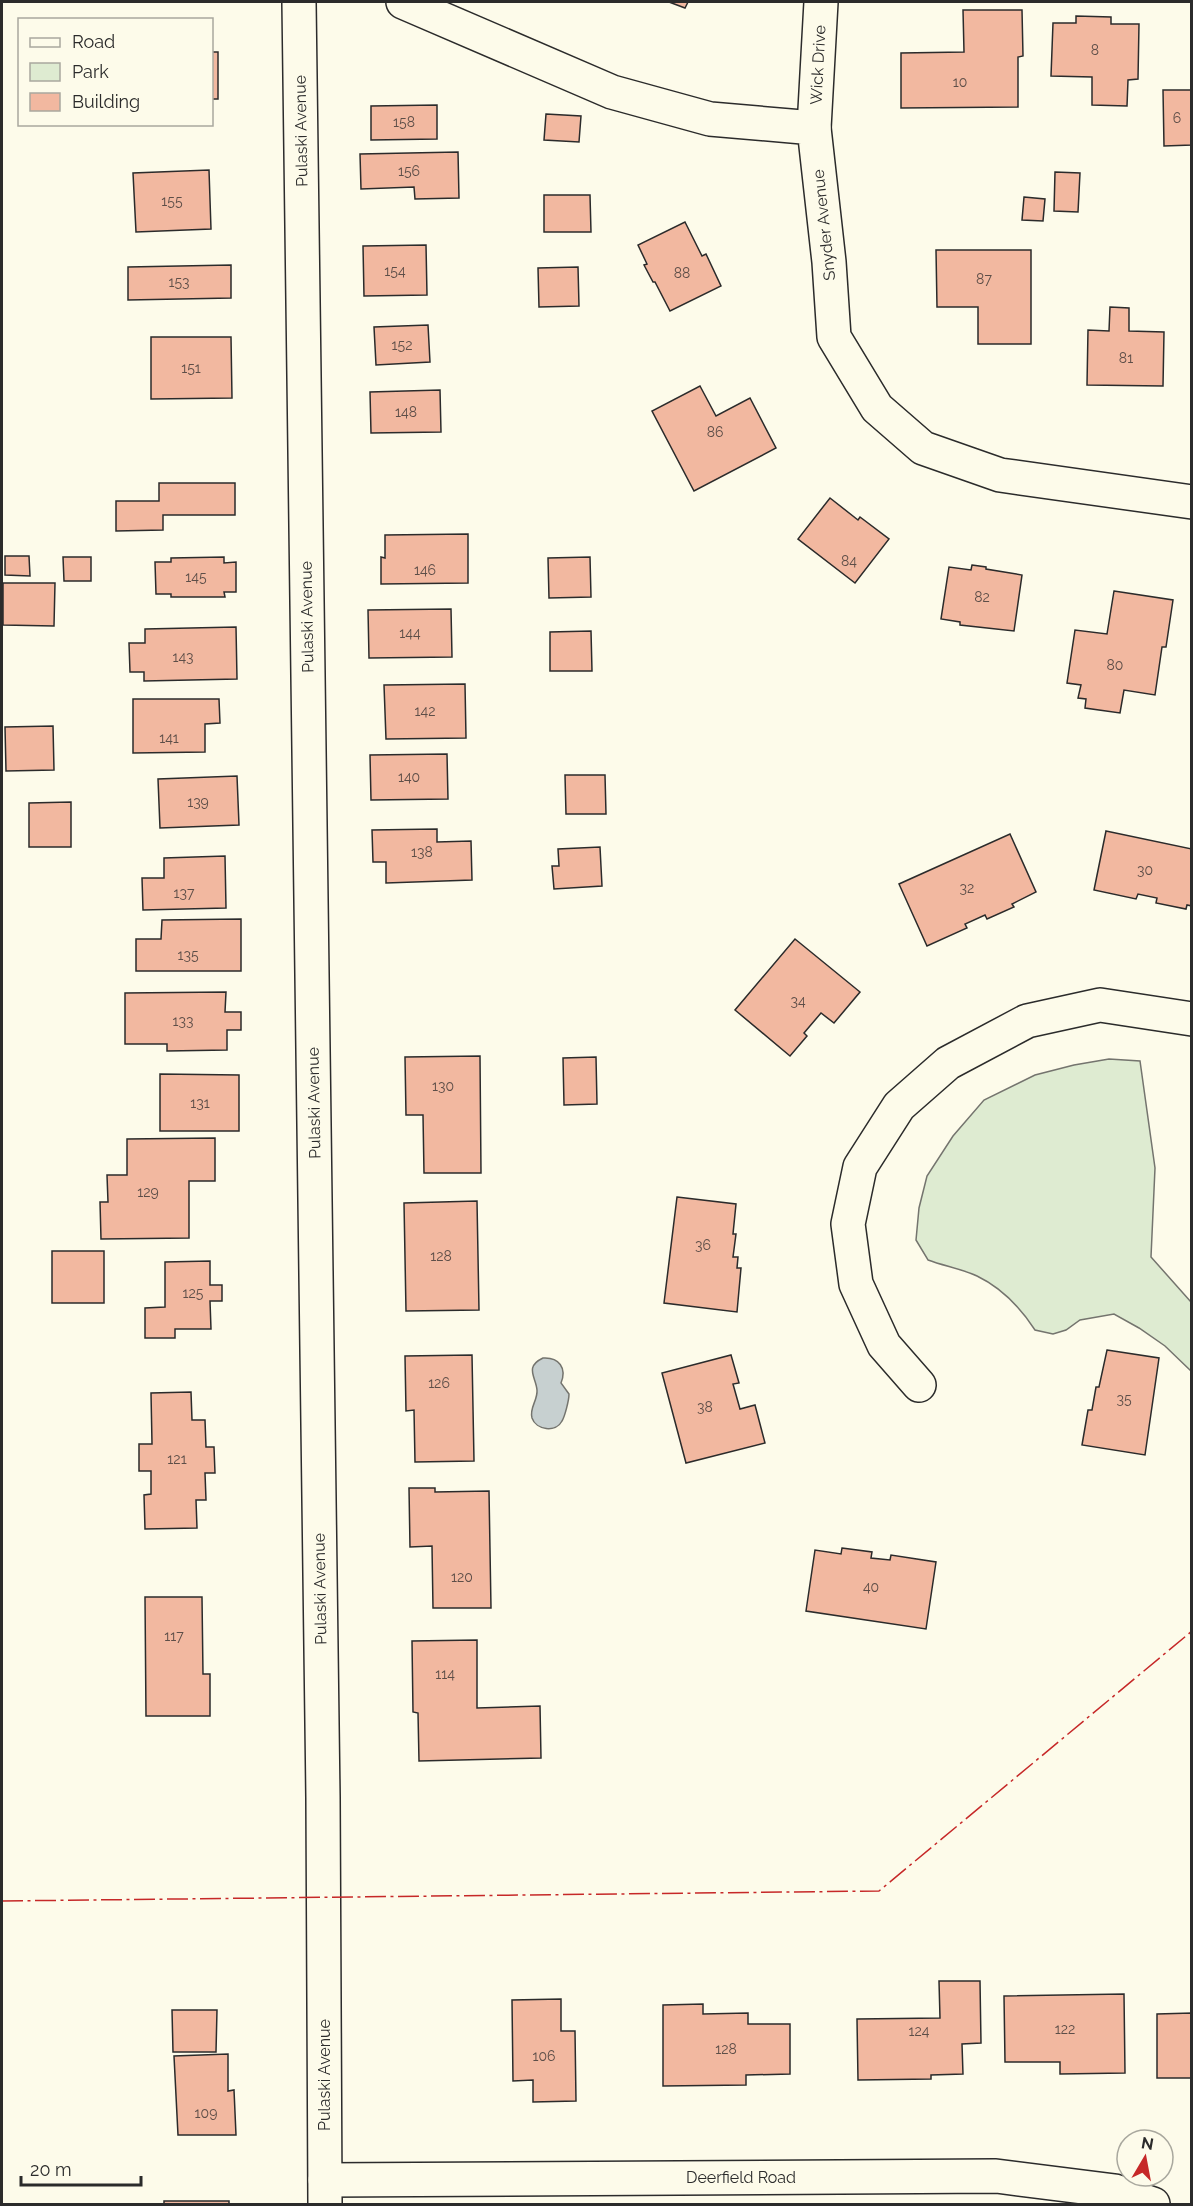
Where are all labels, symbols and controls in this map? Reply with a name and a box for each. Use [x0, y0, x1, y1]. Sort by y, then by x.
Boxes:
legend [18, 18, 213, 126]
street label: Wick Drive [806, 25, 830, 105]
text: Road [72, 31, 115, 52]
house number: 8 [1091, 42, 1099, 58]
text: Park [72, 61, 109, 82]
house number: 10 [953, 74, 967, 90]
street label: Pulaski Avenue [291, 75, 311, 187]
text: Building [72, 91, 140, 112]
house number: 6 [1173, 110, 1181, 126]
house number: 158 [393, 114, 415, 130]
house number: 156 [398, 163, 420, 179]
street label: Snyder Avenue [809, 169, 839, 281]
house number: 155 [161, 193, 183, 209]
house number: 154 [384, 263, 406, 279]
house number: 88 [674, 265, 690, 281]
house number: 87 [976, 271, 992, 287]
house number: 153 [168, 274, 190, 290]
house number: 152 [392, 337, 412, 353]
house number: 81 [1119, 350, 1133, 366]
house number: 151 [181, 360, 201, 376]
house number: 148 [395, 404, 417, 420]
house number: 86 [707, 424, 723, 440]
house number: 84 [841, 553, 857, 569]
street label: Pulaski Avenue [297, 561, 317, 673]
house number: 146 [414, 562, 436, 578]
house number: 145 [185, 569, 207, 585]
house number: 82 [974, 589, 990, 605]
house number: 144 [399, 625, 421, 641]
house number: 143 [172, 649, 194, 665]
house number: 80 [1107, 657, 1123, 673]
house number: 142 [415, 703, 435, 719]
house number: 141 [159, 730, 179, 746]
house number: 140 [398, 769, 420, 785]
house number: 139 [187, 794, 209, 810]
house number: 138 [411, 844, 433, 860]
house number: 30 [1137, 862, 1153, 878]
house number: 32 [960, 880, 974, 896]
house number: 137 [174, 885, 195, 901]
house number: 135 [177, 947, 199, 963]
house number: 34 [790, 993, 806, 1009]
house number: 133 [173, 1013, 193, 1029]
street label: Pulaski Avenue [304, 1047, 324, 1159]
house number: 130 [432, 1078, 454, 1094]
house number: 131 [190, 1095, 210, 1111]
house number: 129 [137, 1184, 159, 1200]
house number: 36 [695, 1237, 711, 1253]
house number: 128 [430, 1248, 452, 1264]
house number: 125 [183, 1285, 204, 1301]
house number: 126 [428, 1375, 450, 1391]
house number: 35 [1116, 1391, 1132, 1407]
house number: 38 [697, 1399, 713, 1415]
house number: 121 [167, 1451, 187, 1467]
street label: Pulaski Avenue [310, 1533, 330, 1645]
house number: 120 [451, 1569, 473, 1585]
house number: 40 [863, 1579, 879, 1595]
house number: 117 [164, 1628, 184, 1644]
house number: 114 [435, 1666, 455, 1682]
street label: Pulaski Avenue [315, 2019, 334, 2131]
house number: 122 [1055, 2021, 1075, 2037]
house number: 124 [909, 2023, 930, 2039]
house number: 128 [715, 2041, 737, 2057]
house number: 106 [532, 2048, 556, 2064]
house number: 109 [195, 2105, 217, 2121]
north arrow [1115, 2128, 1175, 2188]
text: N [1140, 2133, 1155, 2154]
scale bar [21, 2149, 141, 2187]
text: 20 m [30, 2159, 72, 2180]
street label: Deerfield Road [686, 2168, 796, 2187]

